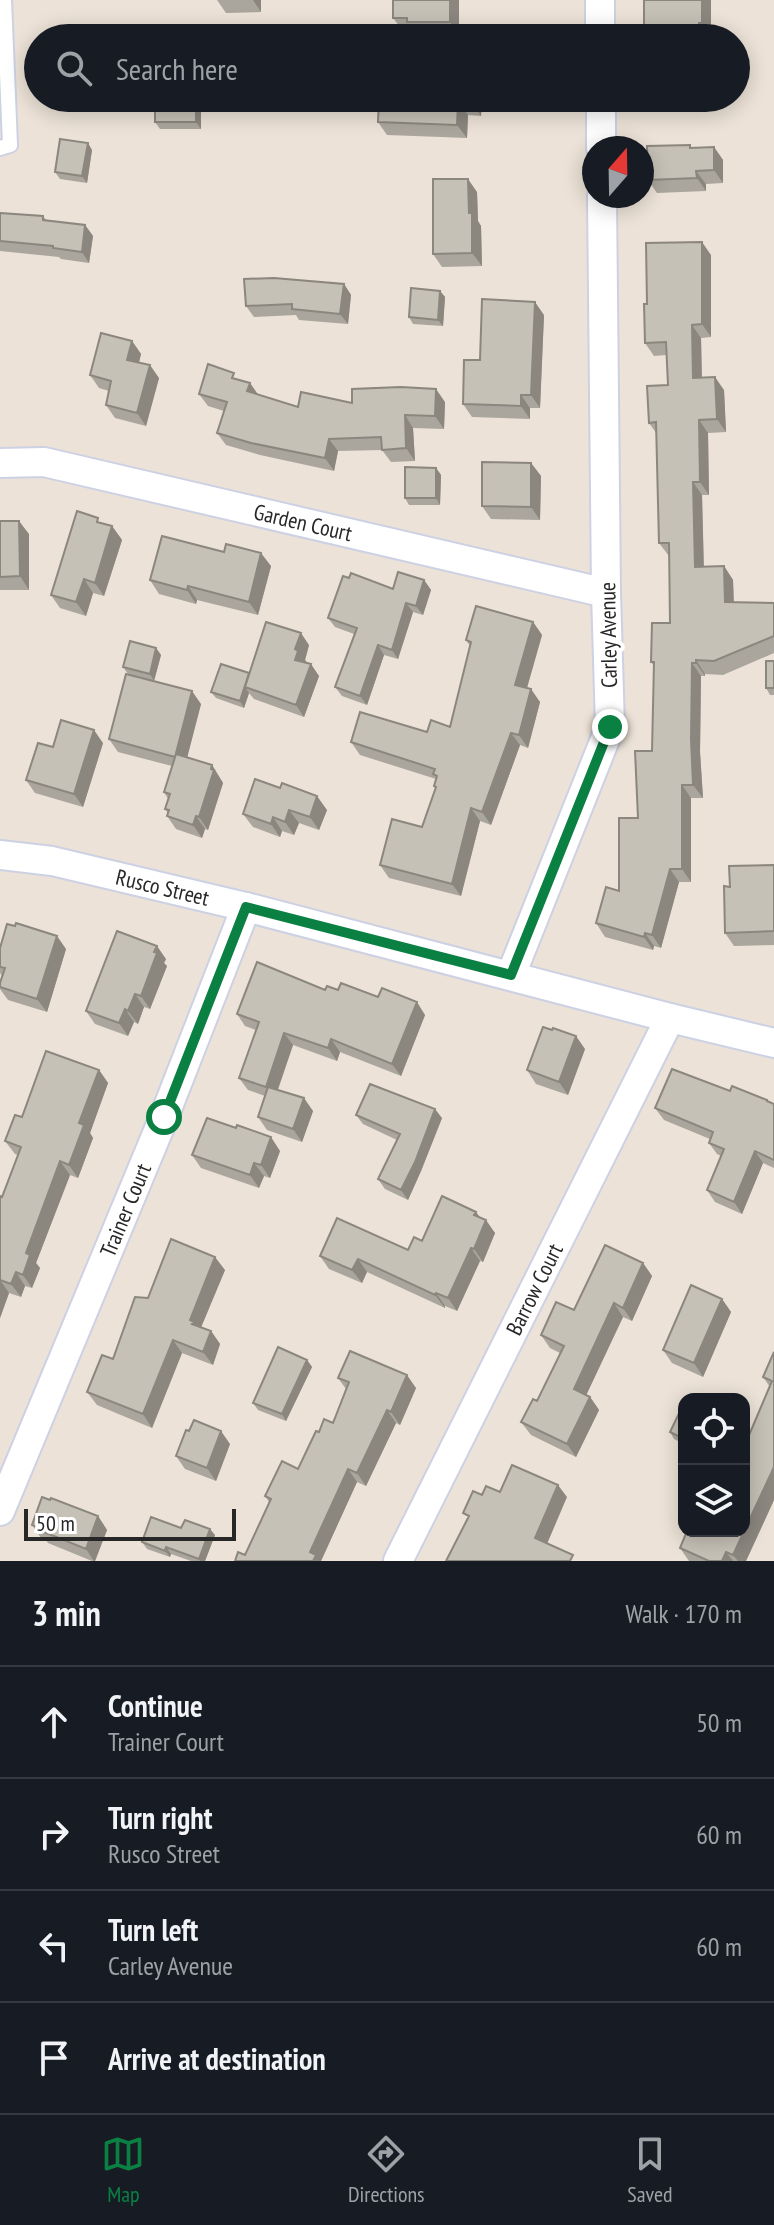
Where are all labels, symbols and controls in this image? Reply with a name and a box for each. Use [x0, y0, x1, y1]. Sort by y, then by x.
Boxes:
search box [24, 24, 750, 112]
icon: search [52, 46, 96, 90]
text: Search here [116, 49, 238, 88]
north arrow [582, 136, 654, 208]
street label: Garden Court [251, 497, 355, 547]
street label: Carley Avenue [593, 582, 623, 688]
route end [592, 709, 628, 745]
street label: Rusco Street [113, 863, 212, 912]
route start [146, 1099, 182, 1135]
street label: Trainer Court [93, 1159, 157, 1261]
street label: Barrow Court [499, 1239, 569, 1340]
map controls [678, 1393, 750, 1537]
button: locate [678, 1393, 750, 1465]
button: layers [678, 1465, 750, 1537]
scale bar [24, 1505, 236, 1541]
text: 50 m [36, 1509, 75, 1537]
text: 3 min [32, 1591, 101, 1635]
text: Walk · 170 m [625, 1597, 742, 1630]
text: Continue [108, 1686, 203, 1725]
icon: ahead [32, 1700, 76, 1744]
text: 50 m [696, 1706, 742, 1739]
text: Trainer Court [108, 1725, 224, 1758]
text: Turn right [108, 1798, 212, 1837]
icon: right [32, 1812, 76, 1856]
text: 60 m [696, 1818, 742, 1851]
text: Rusco Street [108, 1837, 220, 1870]
text: Turn left [108, 1910, 198, 1949]
icon: left [32, 1924, 76, 1968]
text: 60 m [696, 1930, 742, 1963]
text: Carley Avenue [108, 1949, 233, 1982]
icon: arrive [32, 2036, 76, 2080]
text: Arrive at destination [108, 2039, 326, 2078]
tab: Map [101, 2132, 145, 2208]
tab: Directions [348, 2132, 425, 2208]
tab: Saved [627, 2132, 673, 2208]

